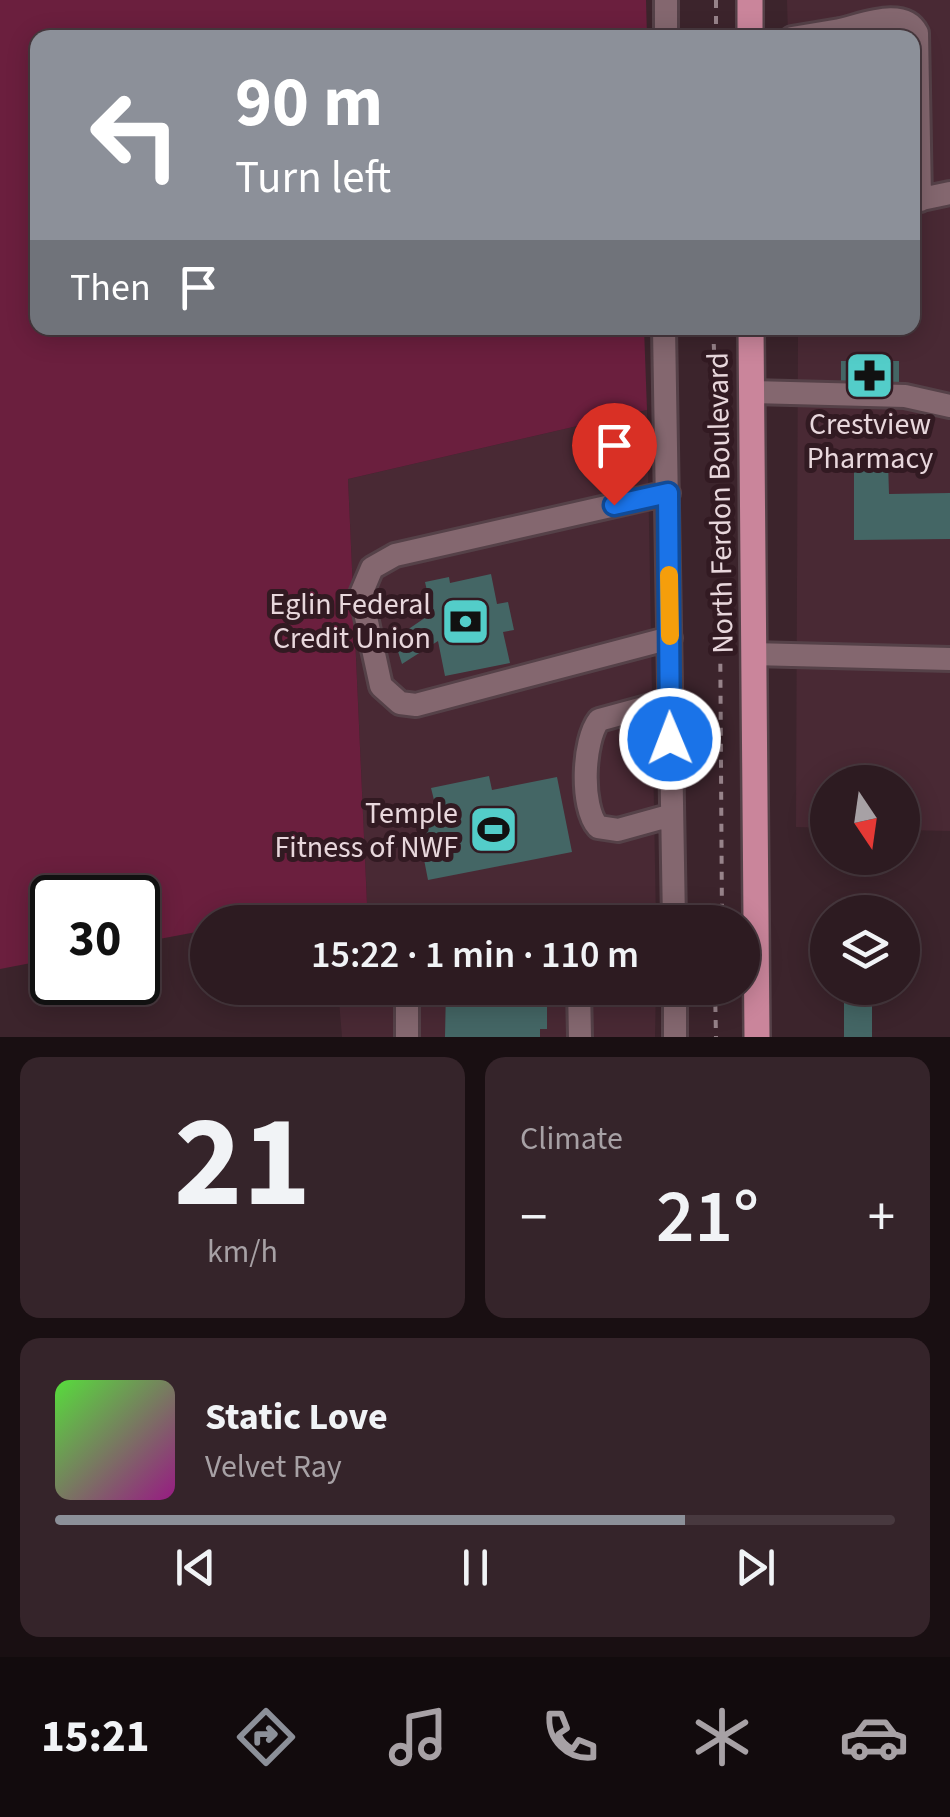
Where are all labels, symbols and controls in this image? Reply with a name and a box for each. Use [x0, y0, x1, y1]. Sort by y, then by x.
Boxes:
text: 90 m [235, 53, 383, 153]
icon: left [70, 70, 200, 200]
text: Turn left [235, 146, 391, 210]
icon: arrive [171, 260, 226, 315]
text: Then [70, 261, 151, 315]
pharmacy icon: Crestview Pharmacy [844, 349, 896, 401]
street label: North Ferdon Boulevard [696, 352, 745, 654]
pin [572, 403, 657, 506]
place label: Crestview Pharmacy [807, 403, 933, 480]
icon: arrive [587, 418, 642, 473]
place label: Eglin Federal Credit Union [269, 583, 431, 660]
bank icon: Eglin Federal Credit Union [440, 595, 492, 647]
position arrow [618, 687, 722, 791]
north arrow [810, 765, 920, 875]
map controls [810, 765, 920, 1005]
place label: Temple Fitness of NWF [274, 792, 458, 869]
sports icon: Temple Fitness of NWF [467, 804, 519, 856]
speed limit sign: 30 [30, 875, 160, 1005]
button: layers [810, 895, 920, 1005]
text: 15:22 · 1 min · 110 m [311, 928, 639, 982]
text: 21 [174, 1071, 311, 1256]
text: Climate [520, 1116, 623, 1162]
text: 21° [656, 1164, 759, 1271]
text: − [520, 1179, 547, 1257]
text: + [868, 1179, 895, 1257]
text: km/h [207, 1229, 278, 1275]
text: Static Love [205, 1390, 388, 1444]
text: Velvet Ray [205, 1444, 342, 1490]
icon: previous [168, 1540, 223, 1595]
icon: pause [448, 1540, 503, 1595]
icon: next [728, 1540, 783, 1595]
icon: directions [231, 1702, 301, 1772]
icon: music [383, 1702, 453, 1772]
icon: phone [535, 1702, 605, 1772]
icon: climate [687, 1702, 757, 1772]
icon: car [839, 1702, 909, 1772]
text: 15:21 [41, 1705, 150, 1769]

